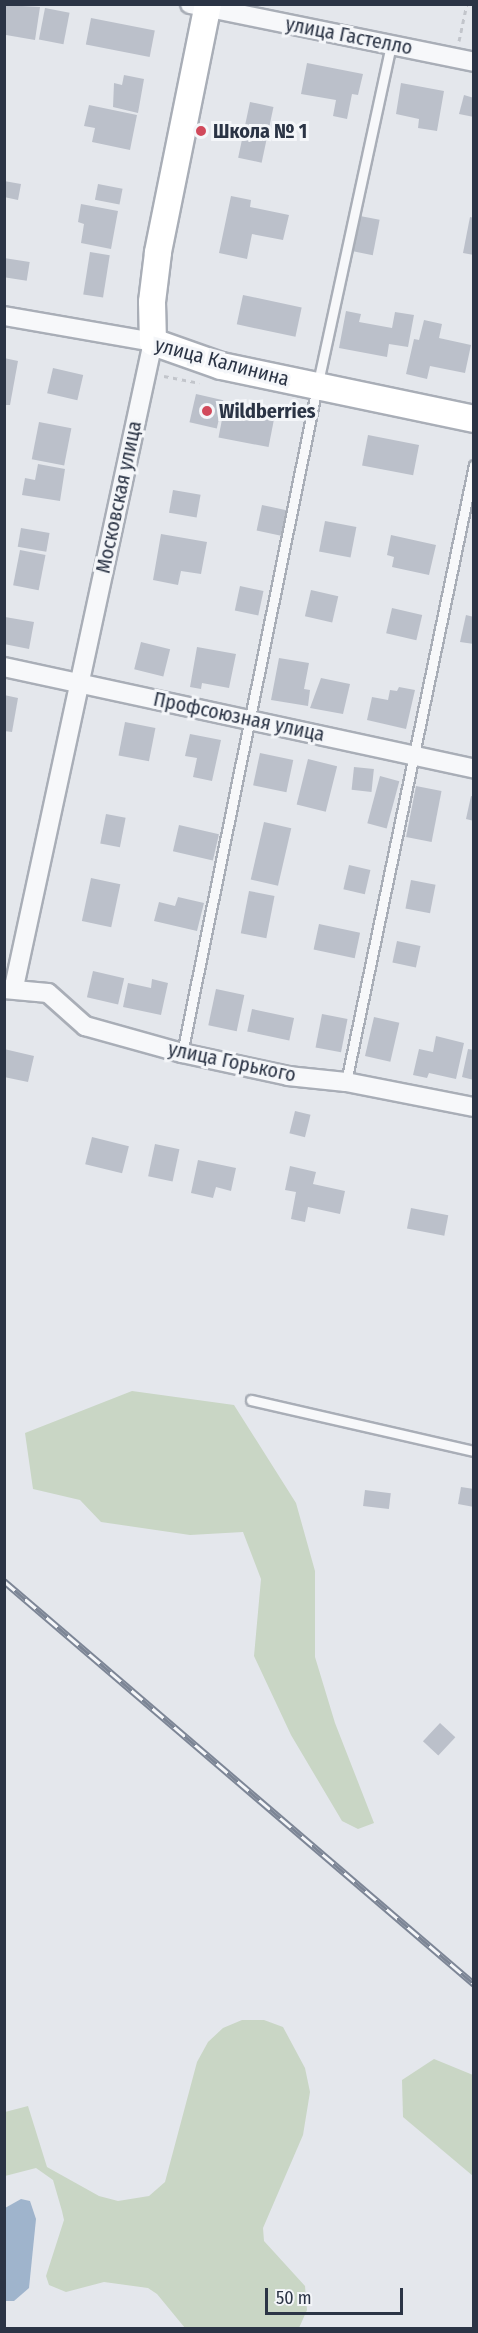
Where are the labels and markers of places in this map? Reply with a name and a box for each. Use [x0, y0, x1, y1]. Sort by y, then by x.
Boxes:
place label: Школа № 1 [213, 119, 307, 143]
marker: Школа № 1 [194, 124, 208, 138]
place label: Wildberries [219, 399, 316, 423]
marker: Wildberries [200, 404, 214, 418]

